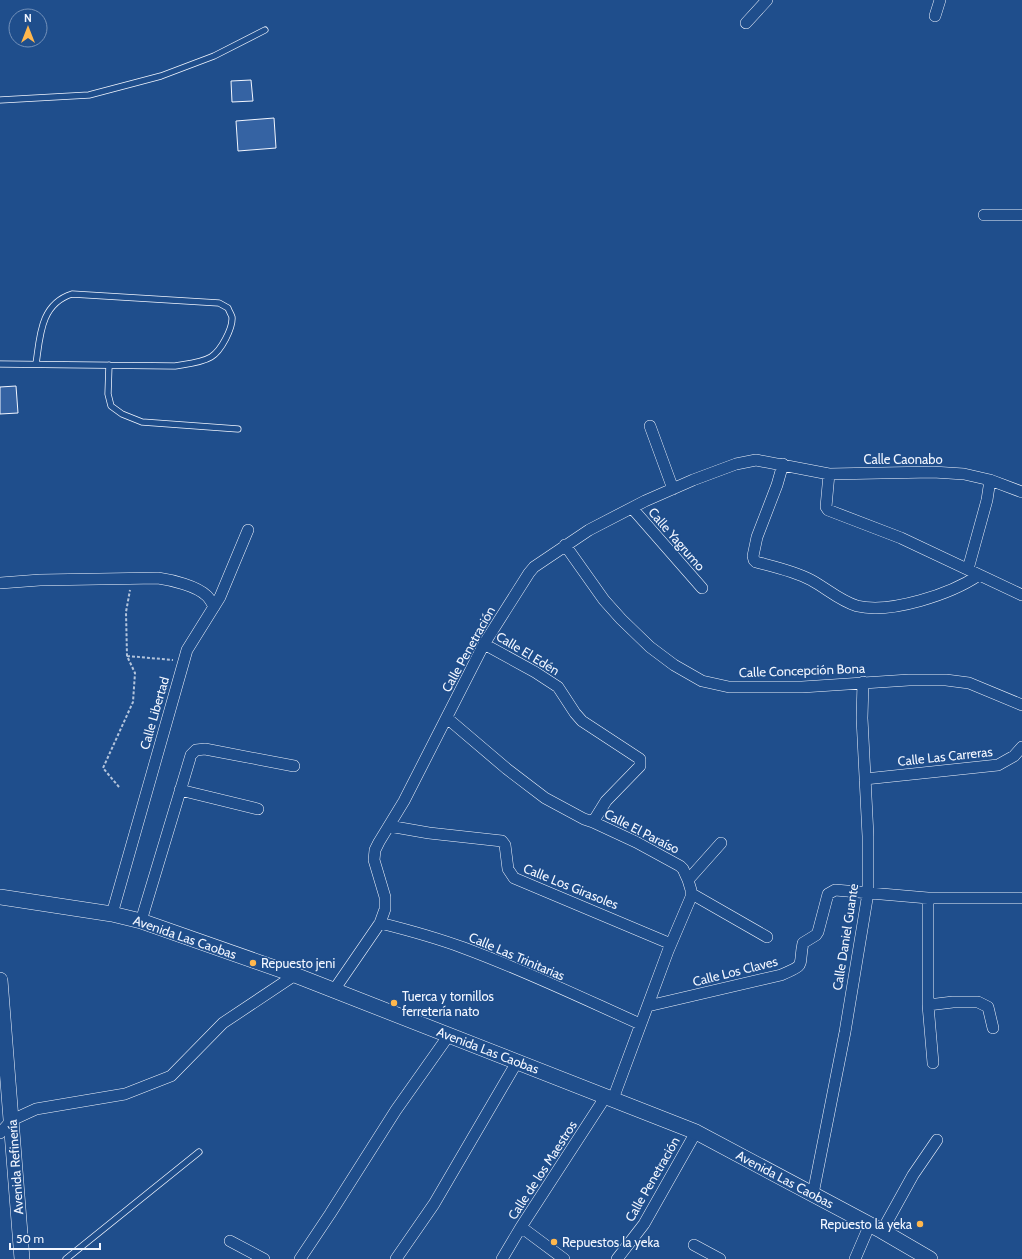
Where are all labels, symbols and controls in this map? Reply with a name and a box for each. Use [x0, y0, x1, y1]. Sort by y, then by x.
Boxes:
north arrow [8, 8, 48, 48]
text: N [24, 11, 32, 25]
street label: Calle Caonabo [863, 451, 943, 467]
street label: Calle Yagrumo [645, 504, 709, 574]
street label: Calle Penetración [438, 603, 498, 695]
street label: Calle El Edén [493, 628, 563, 678]
street label: Calle Concepción Bona [739, 660, 866, 680]
street label: Calle Libertad [136, 675, 172, 751]
street label: Calle Las Carreras [897, 743, 994, 769]
street label: Calle El Paraíso [602, 805, 682, 857]
street label: Calle Los Girasoles [521, 860, 621, 913]
street label: Calle Daniel Guante [829, 882, 861, 992]
street label: Avenida Las Caobas [131, 912, 239, 962]
street label: Calle Las Trinitarias [467, 929, 568, 984]
street label: Calle Los Claves [691, 953, 780, 989]
place label: Repuesto jeni [261, 955, 335, 972]
marker: Repuesto jeni [248, 958, 258, 968]
place label: Tuerca y tornillos ferretería nato [402, 988, 495, 1019]
marker: Tuerca y tornillos ferretería nato [389, 998, 399, 1008]
street label: Avenida Las Caobas [435, 1023, 542, 1077]
street label: Calle de los Maestros [504, 1117, 580, 1222]
street label: Avenida Refinería [4, 1118, 26, 1215]
street label: Calle Penetración [621, 1134, 683, 1224]
street label: Avenida Las Caobas [733, 1147, 837, 1212]
place label: Repuesto la yeka [820, 1216, 913, 1232]
marker: Repuesto la yeka [915, 1219, 925, 1229]
scale bar [10, 1225, 100, 1251]
text: 50 m [16, 1231, 44, 1246]
place label: Repuestos la yeka [562, 1234, 660, 1250]
marker: Repuestos la yeka [549, 1237, 559, 1247]

